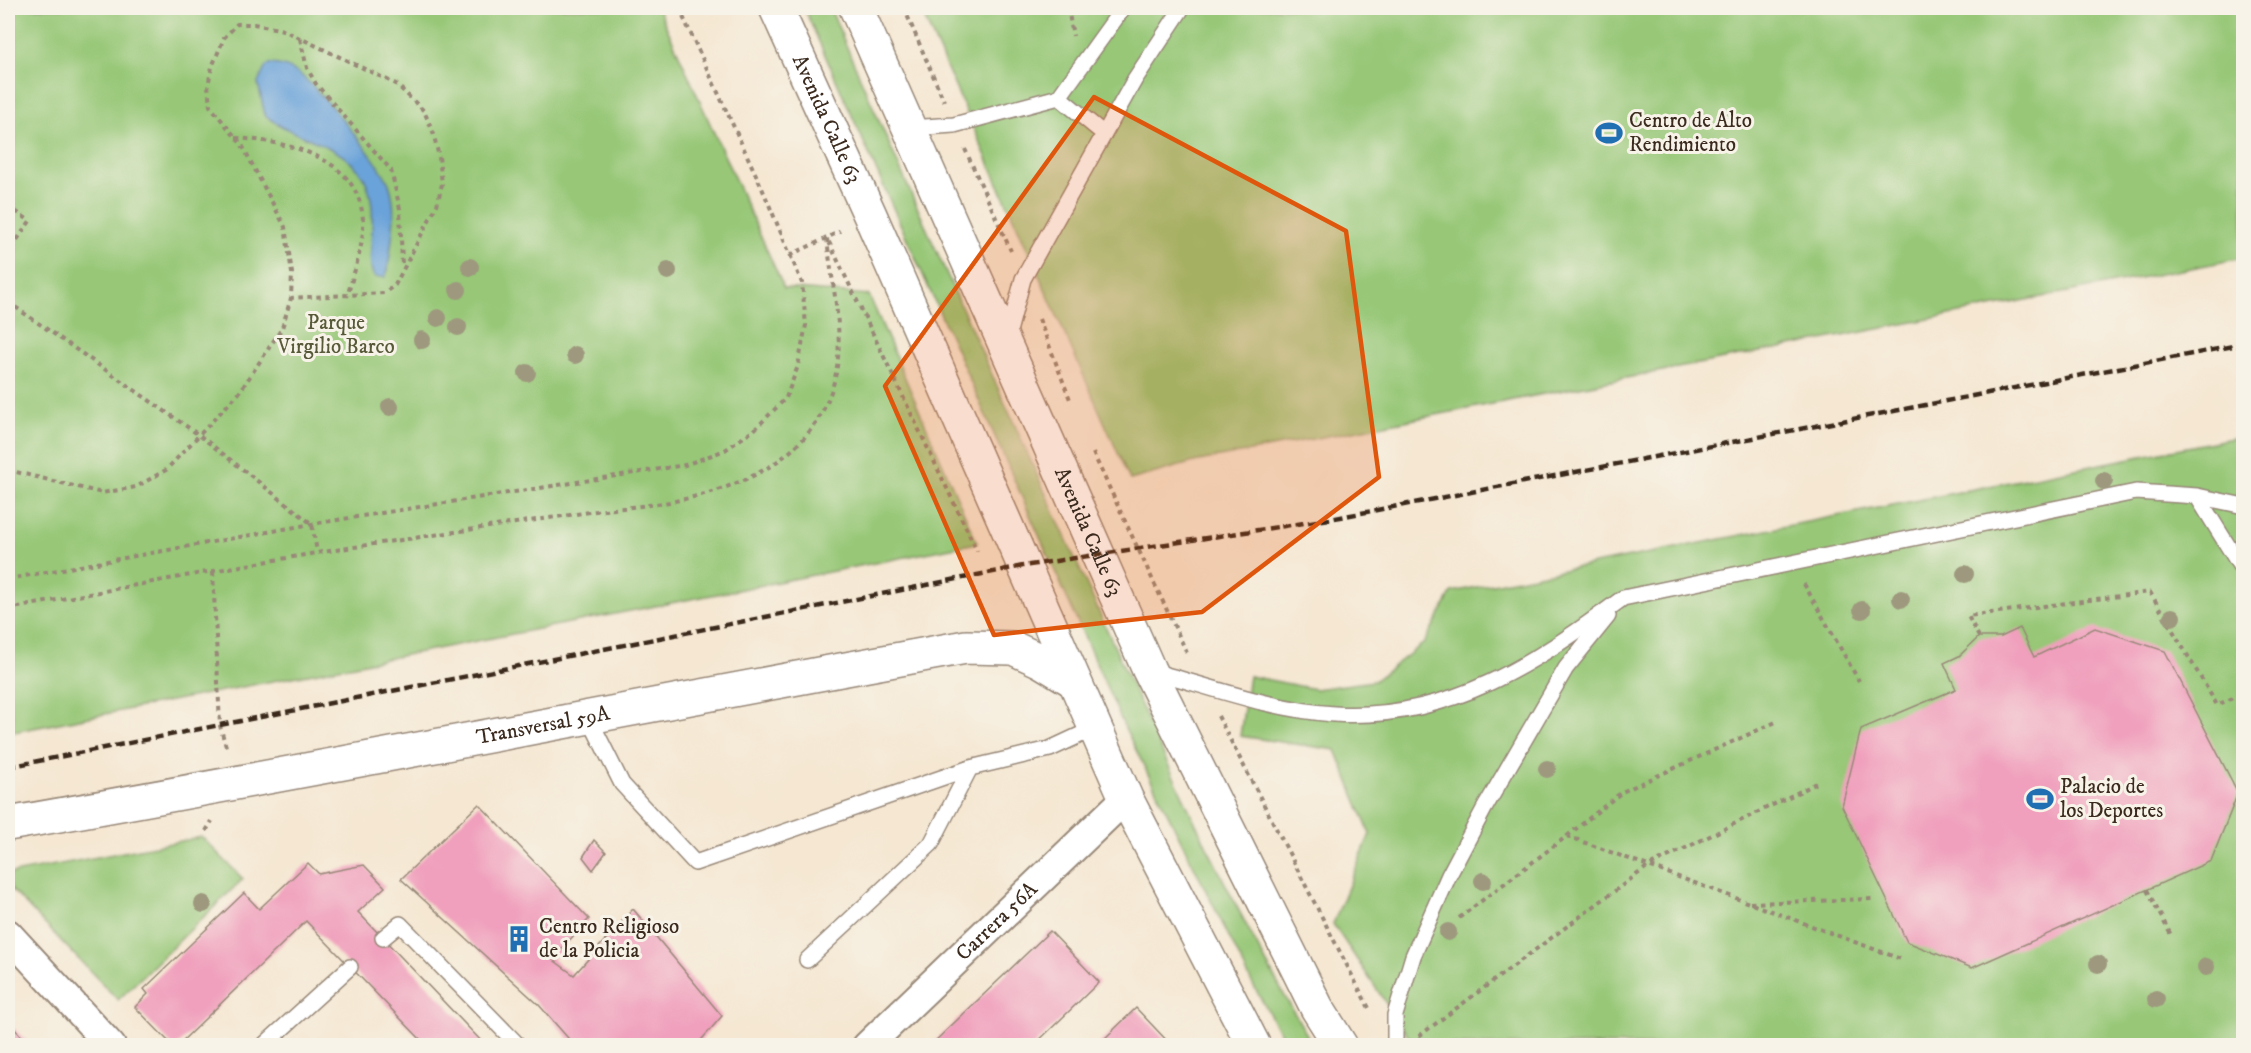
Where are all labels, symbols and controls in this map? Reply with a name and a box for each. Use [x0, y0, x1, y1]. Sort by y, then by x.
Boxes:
street label: Avenida Calle 63 [786, 51, 867, 188]
place label: Centro de Alto Rendimiento [1629, 108, 1752, 158]
sports icon: Centro de Alto Rendimiento [1594, 118, 1624, 148]
park label: Parque Virgilio Barco [276, 310, 395, 360]
street label: Avenida Calle 63 [1048, 463, 1128, 601]
street label: Transversal 59A [474, 700, 613, 751]
place label: Palacio de los Deportes [2060, 774, 2163, 824]
sports icon: Palacio de los Deportes [2025, 784, 2055, 814]
street label: Carrera 56A [951, 876, 1044, 967]
place label: Centro Religioso de la Policia [539, 914, 679, 964]
building icon: Centro Religioso de la Policia [504, 924, 534, 954]

